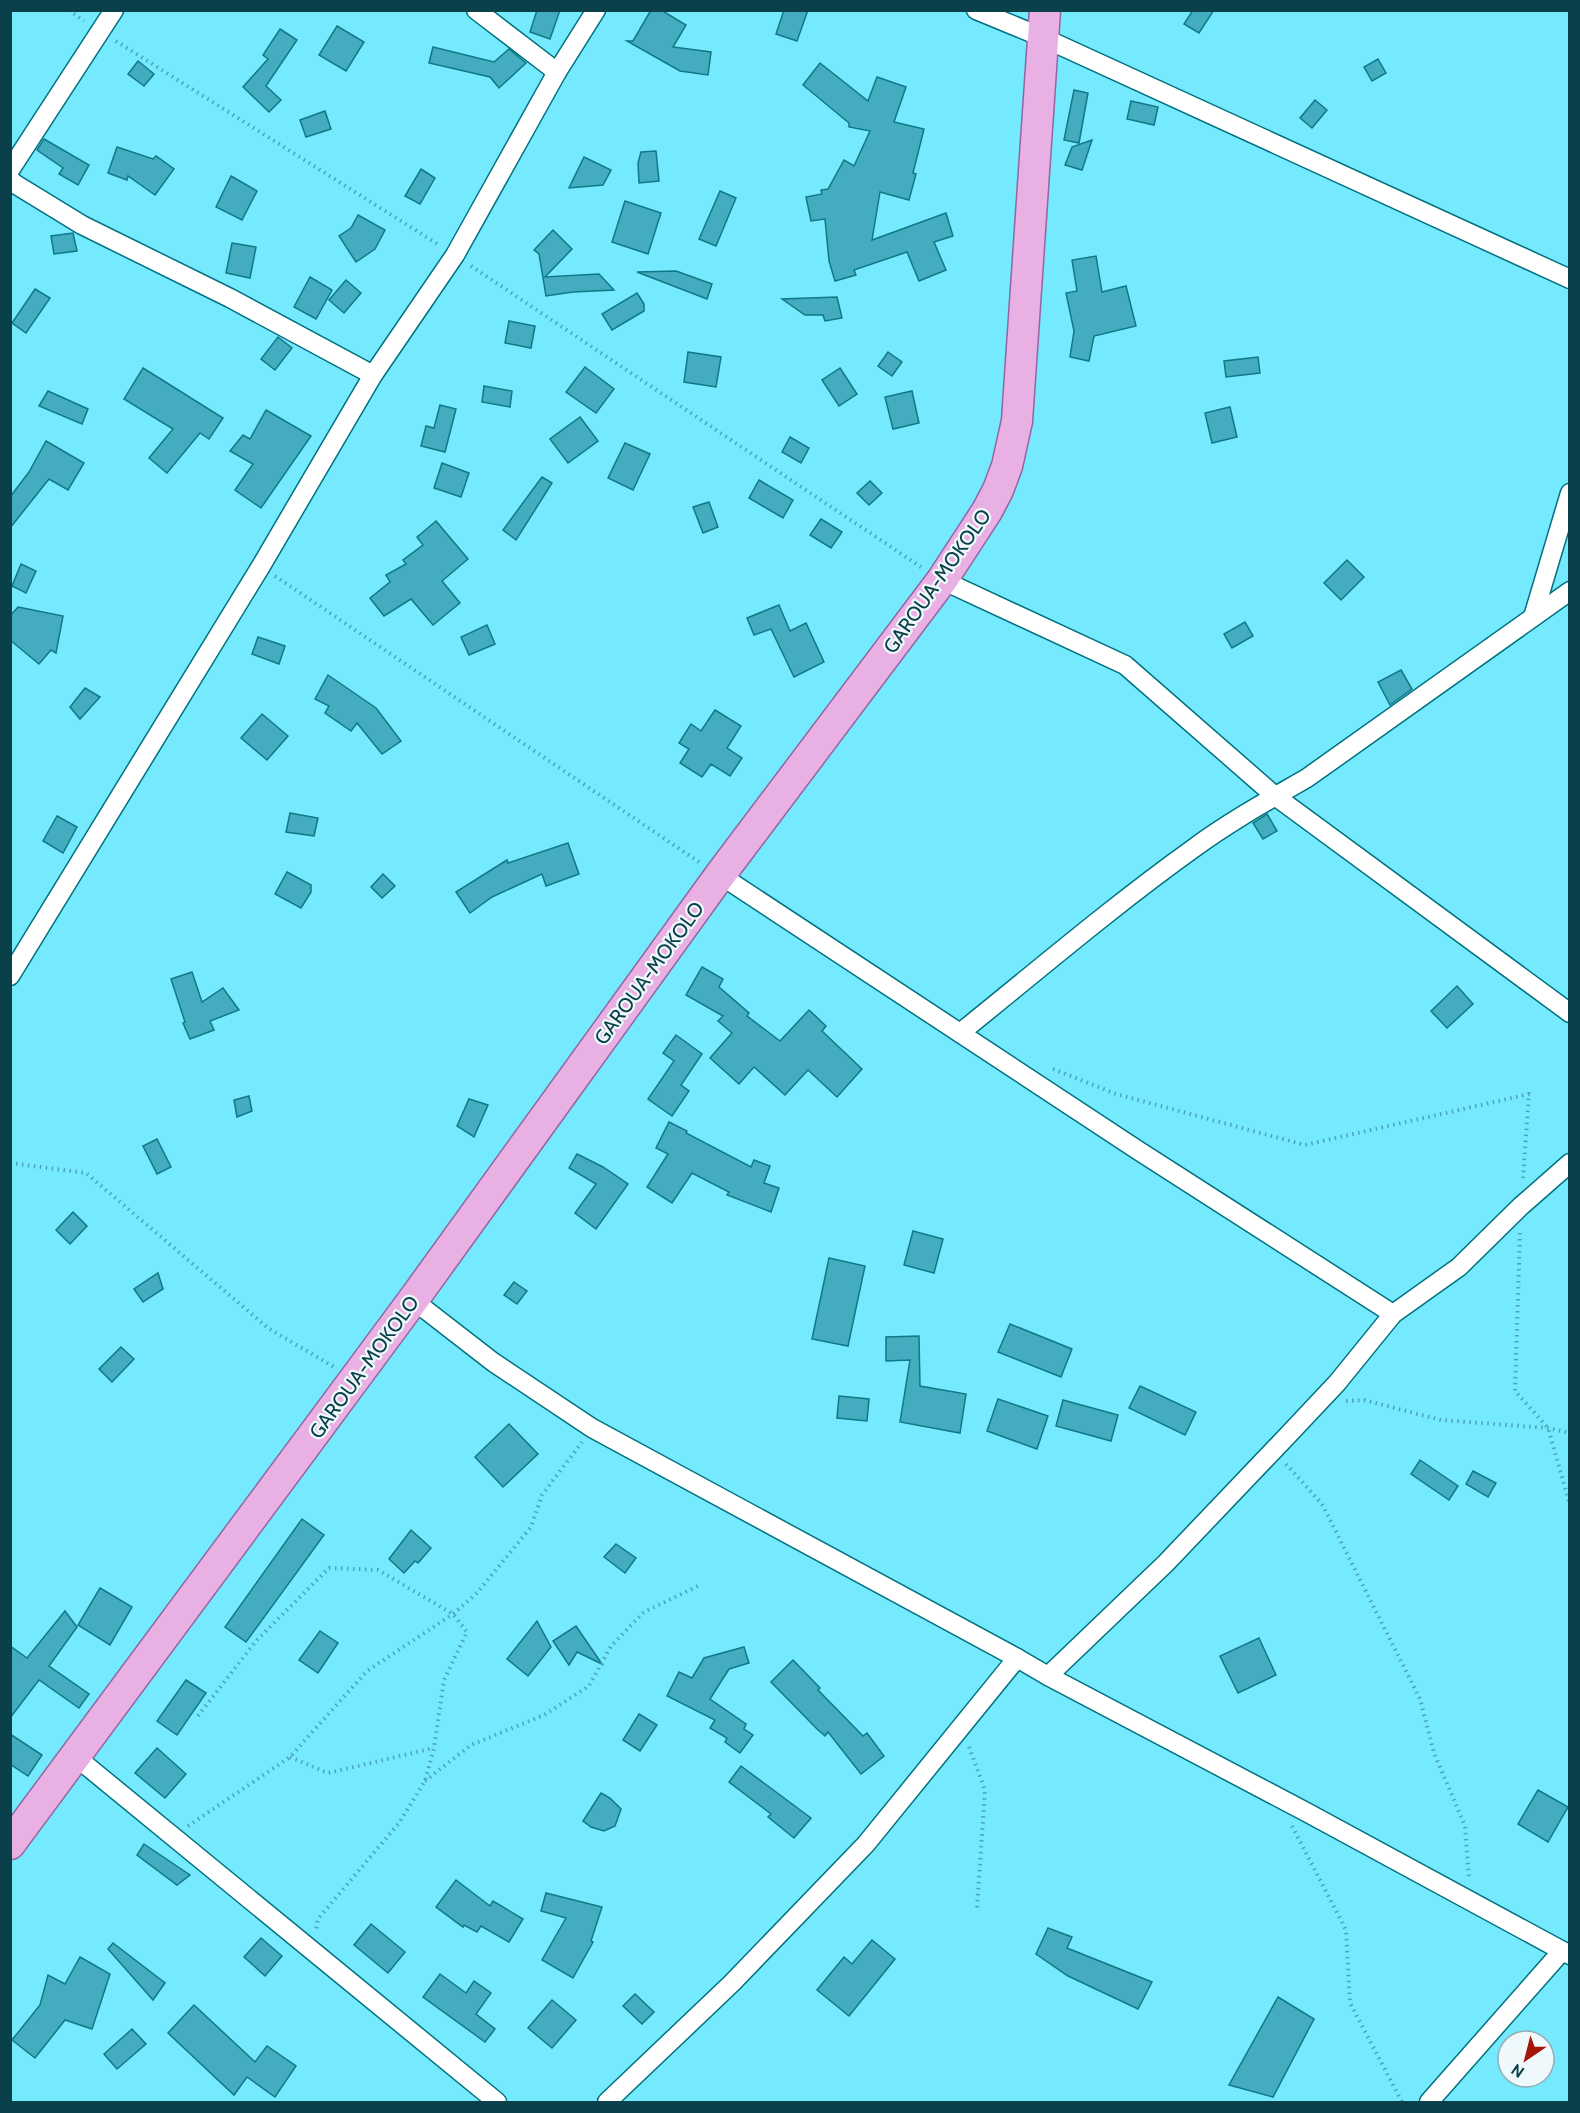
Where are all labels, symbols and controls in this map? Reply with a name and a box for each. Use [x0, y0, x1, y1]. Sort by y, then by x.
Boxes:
street label: GAROUA-MOKOLO [878, 504, 996, 658]
street label: GAROUA-MOKOLO [589, 897, 709, 1049]
street label: GAROUA-MOKOLO [304, 1291, 424, 1443]
north arrow [1496, 2029, 1556, 2089]
text: N [1508, 2060, 1528, 2082]

